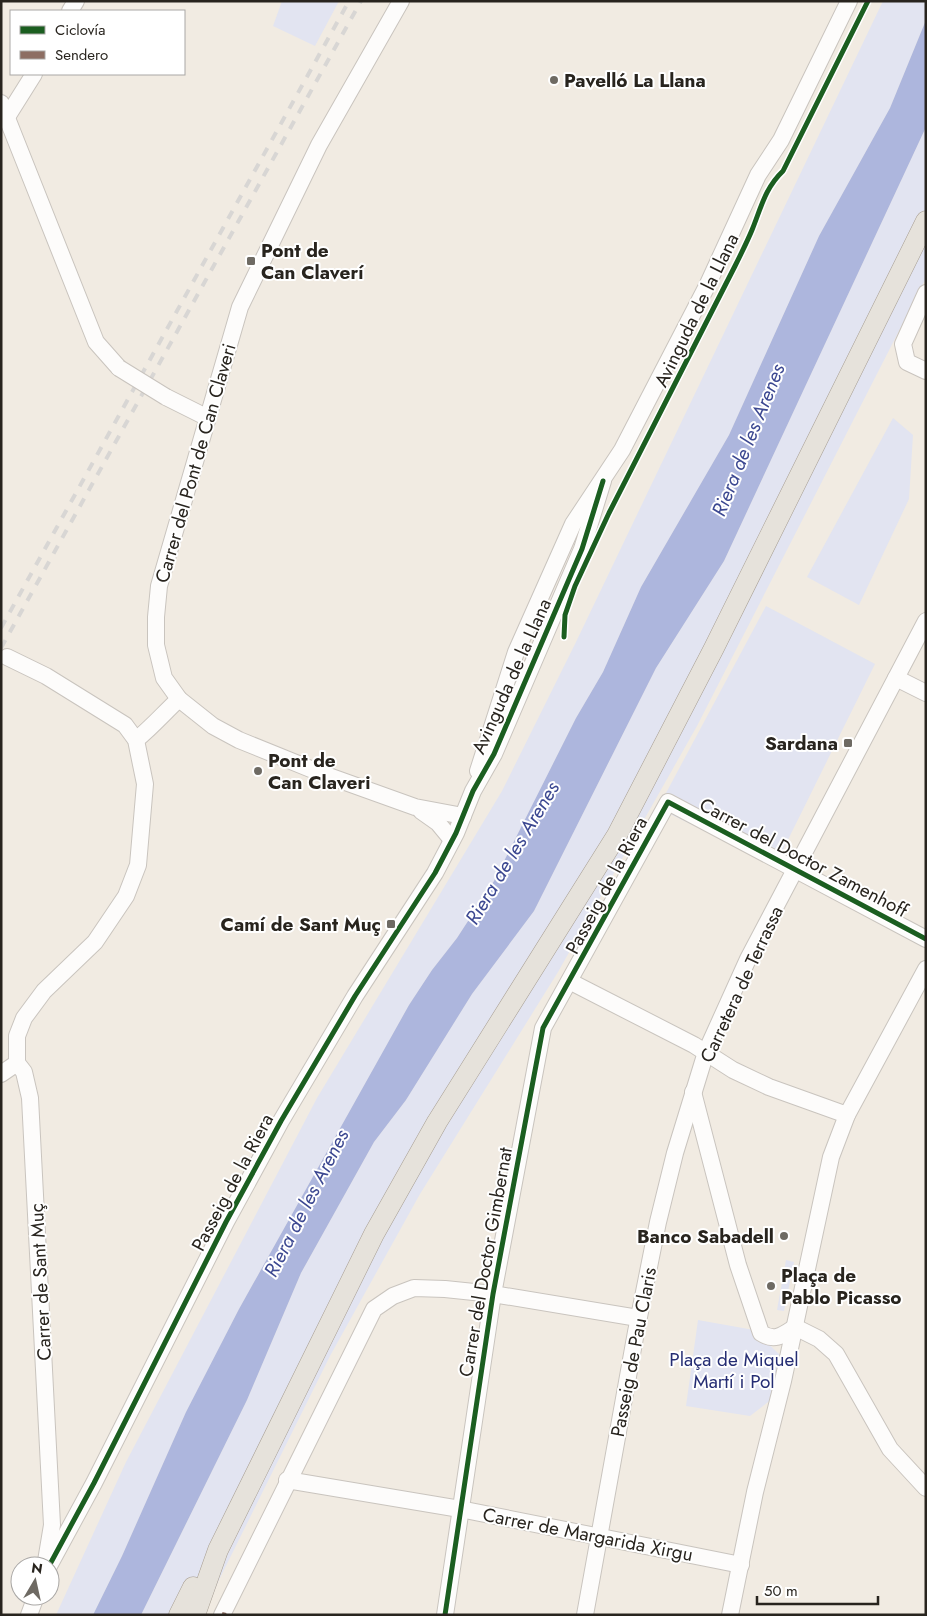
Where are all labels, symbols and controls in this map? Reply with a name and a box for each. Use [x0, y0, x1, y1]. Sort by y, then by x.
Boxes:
legend [10, 10, 185, 75]
text: Ciclovía [55, 19, 105, 41]
text: Sendero [55, 44, 108, 66]
place label: Pavelló La Llana [564, 67, 706, 94]
marker: Pavelló La Llana [548, 74, 560, 86]
street label: Avinguda de la Llana [647, 229, 745, 392]
place label: Pont de Can Claverí [261, 237, 364, 286]
marker: Pont de Can Claverí [245, 255, 257, 267]
street label: Carrer del Pont de Can Claveri [148, 340, 243, 586]
water label: Riera de les Arenes [705, 359, 792, 521]
street label: Avinguda de la Llana [465, 594, 558, 758]
place label: Sardana [765, 730, 838, 757]
marker: Sardana [842, 737, 854, 749]
place label: Pont de Can Claveri [268, 747, 370, 796]
marker: Pont de Can Claveri [252, 765, 264, 777]
water label: Riera de les Arenes [458, 776, 567, 930]
street label: Carrer del Doctor Zamenhoff [695, 791, 913, 924]
street label: Passeig de la Riera [559, 812, 654, 959]
street label: Carretera de Terrassa [693, 901, 790, 1067]
place label: Camí de Sant Muç [221, 911, 381, 938]
marker: Camí de Sant Muç [385, 918, 397, 930]
street label: Passeig de la Riera [185, 1109, 280, 1256]
water label: Riera de les Arenes [257, 1124, 356, 1282]
street label: Carrer del Doctor Gimbernat [452, 1145, 519, 1379]
street label: Carrer de Sant Muç [23, 1203, 58, 1361]
place label: Banco Sabadell [637, 1223, 774, 1250]
marker: Banco Sabadell [778, 1230, 790, 1242]
place label: Plaça de Pablo Picasso [781, 1262, 902, 1311]
street label: Passeig de Pau Claris [604, 1265, 663, 1439]
marker: Plaça de Pablo Picasso [765, 1280, 777, 1292]
park label: Plaça de Miquel Martí i Pol [669, 1346, 799, 1395]
street label: Carrer de Margarida Xirgu [480, 1501, 695, 1568]
north arrow [10, 1556, 60, 1606]
text: N [30, 1557, 44, 1579]
scale bar [757, 1574, 878, 1606]
text: 50 m [764, 1580, 798, 1602]

